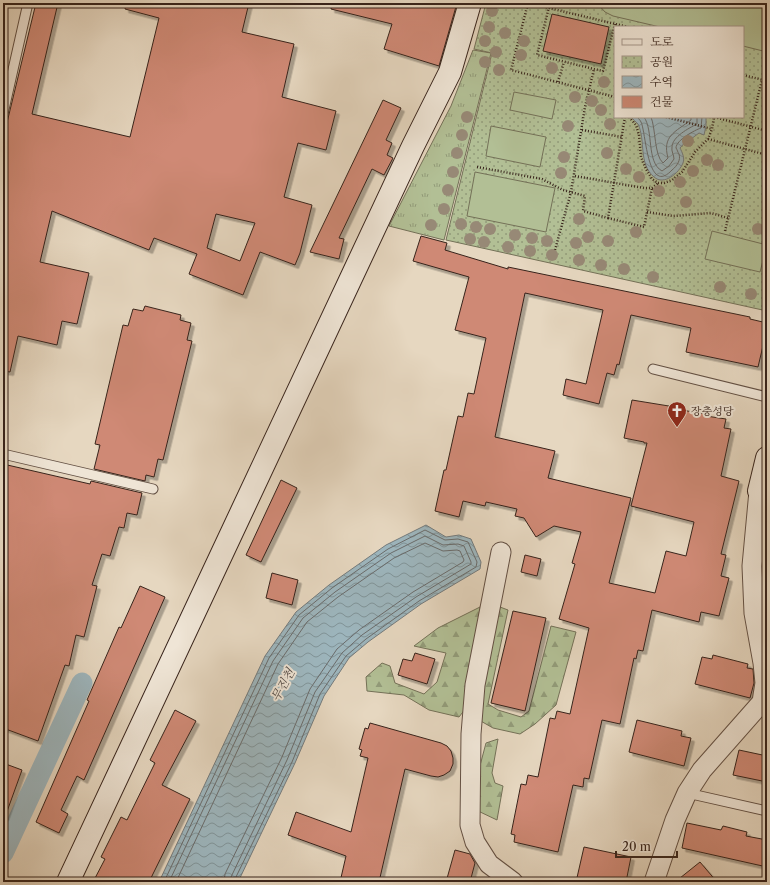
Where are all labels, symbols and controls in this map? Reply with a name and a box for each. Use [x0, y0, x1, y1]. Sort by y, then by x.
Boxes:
legend [614, 26, 744, 118]
text: 도로 [650, 34, 674, 49]
text: 공원 [650, 54, 673, 69]
text: 수역 [650, 74, 673, 89]
text: 건물 [650, 94, 674, 109]
church icon: 장충성당 [666, 400, 688, 428]
place label: 장충성당 [691, 404, 734, 418]
water label: 무진천 [268, 665, 298, 704]
scale bar [616, 833, 677, 859]
text: 20 m [622, 839, 651, 854]

